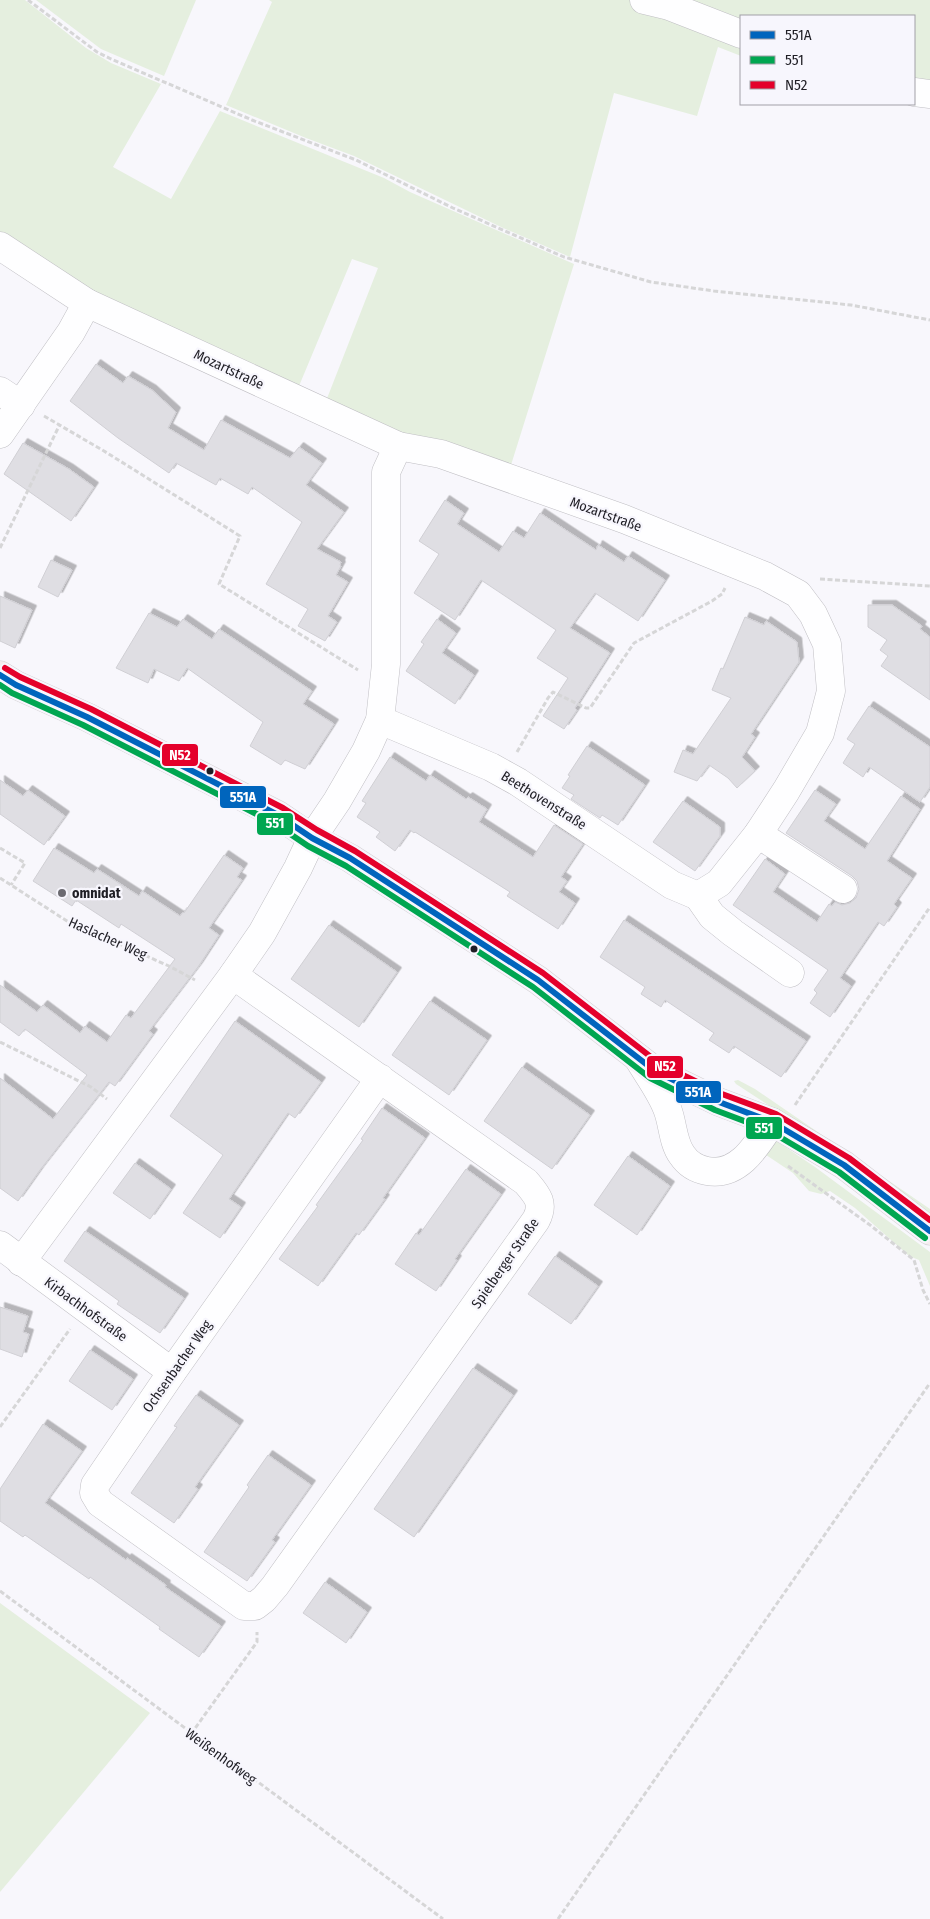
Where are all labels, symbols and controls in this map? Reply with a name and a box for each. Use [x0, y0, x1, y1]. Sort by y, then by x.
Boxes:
legend [740, 15, 915, 105]
text: 551A [785, 26, 812, 44]
text: 551 [785, 51, 804, 69]
text: N52 [785, 76, 808, 94]
street label: Mozartstraße [191, 346, 267, 393]
street label: Mozartstraße [568, 494, 644, 535]
line badge: N52 [161, 743, 199, 767]
text: N52 [169, 747, 191, 764]
unlabelled marker [205, 766, 215, 776]
street label: Beethovenstraße [498, 767, 590, 834]
line badge: 551A [219, 785, 267, 809]
text: 551A [230, 789, 257, 806]
line badge: 551 [256, 812, 294, 836]
text: 551 [266, 815, 284, 832]
place label: omnidat [72, 885, 122, 902]
marker: omnidat [56, 887, 68, 899]
street label: Haslacher Weg [66, 914, 150, 963]
unlabelled marker [469, 944, 479, 954]
line badge: N52 [646, 1055, 684, 1079]
text: N52 [654, 1058, 676, 1075]
line badge: 551A [675, 1080, 722, 1104]
text: 551A [685, 1084, 712, 1101]
line badge: 551 [745, 1116, 783, 1140]
text: 551 [755, 1120, 773, 1137]
street label: Spielberger Straße [468, 1215, 543, 1312]
street label: Kirbachhofstraße [41, 1274, 131, 1345]
street label: Ochsenbacher Weg [139, 1316, 216, 1416]
street label: Weißenhofweg [182, 1725, 260, 1788]

